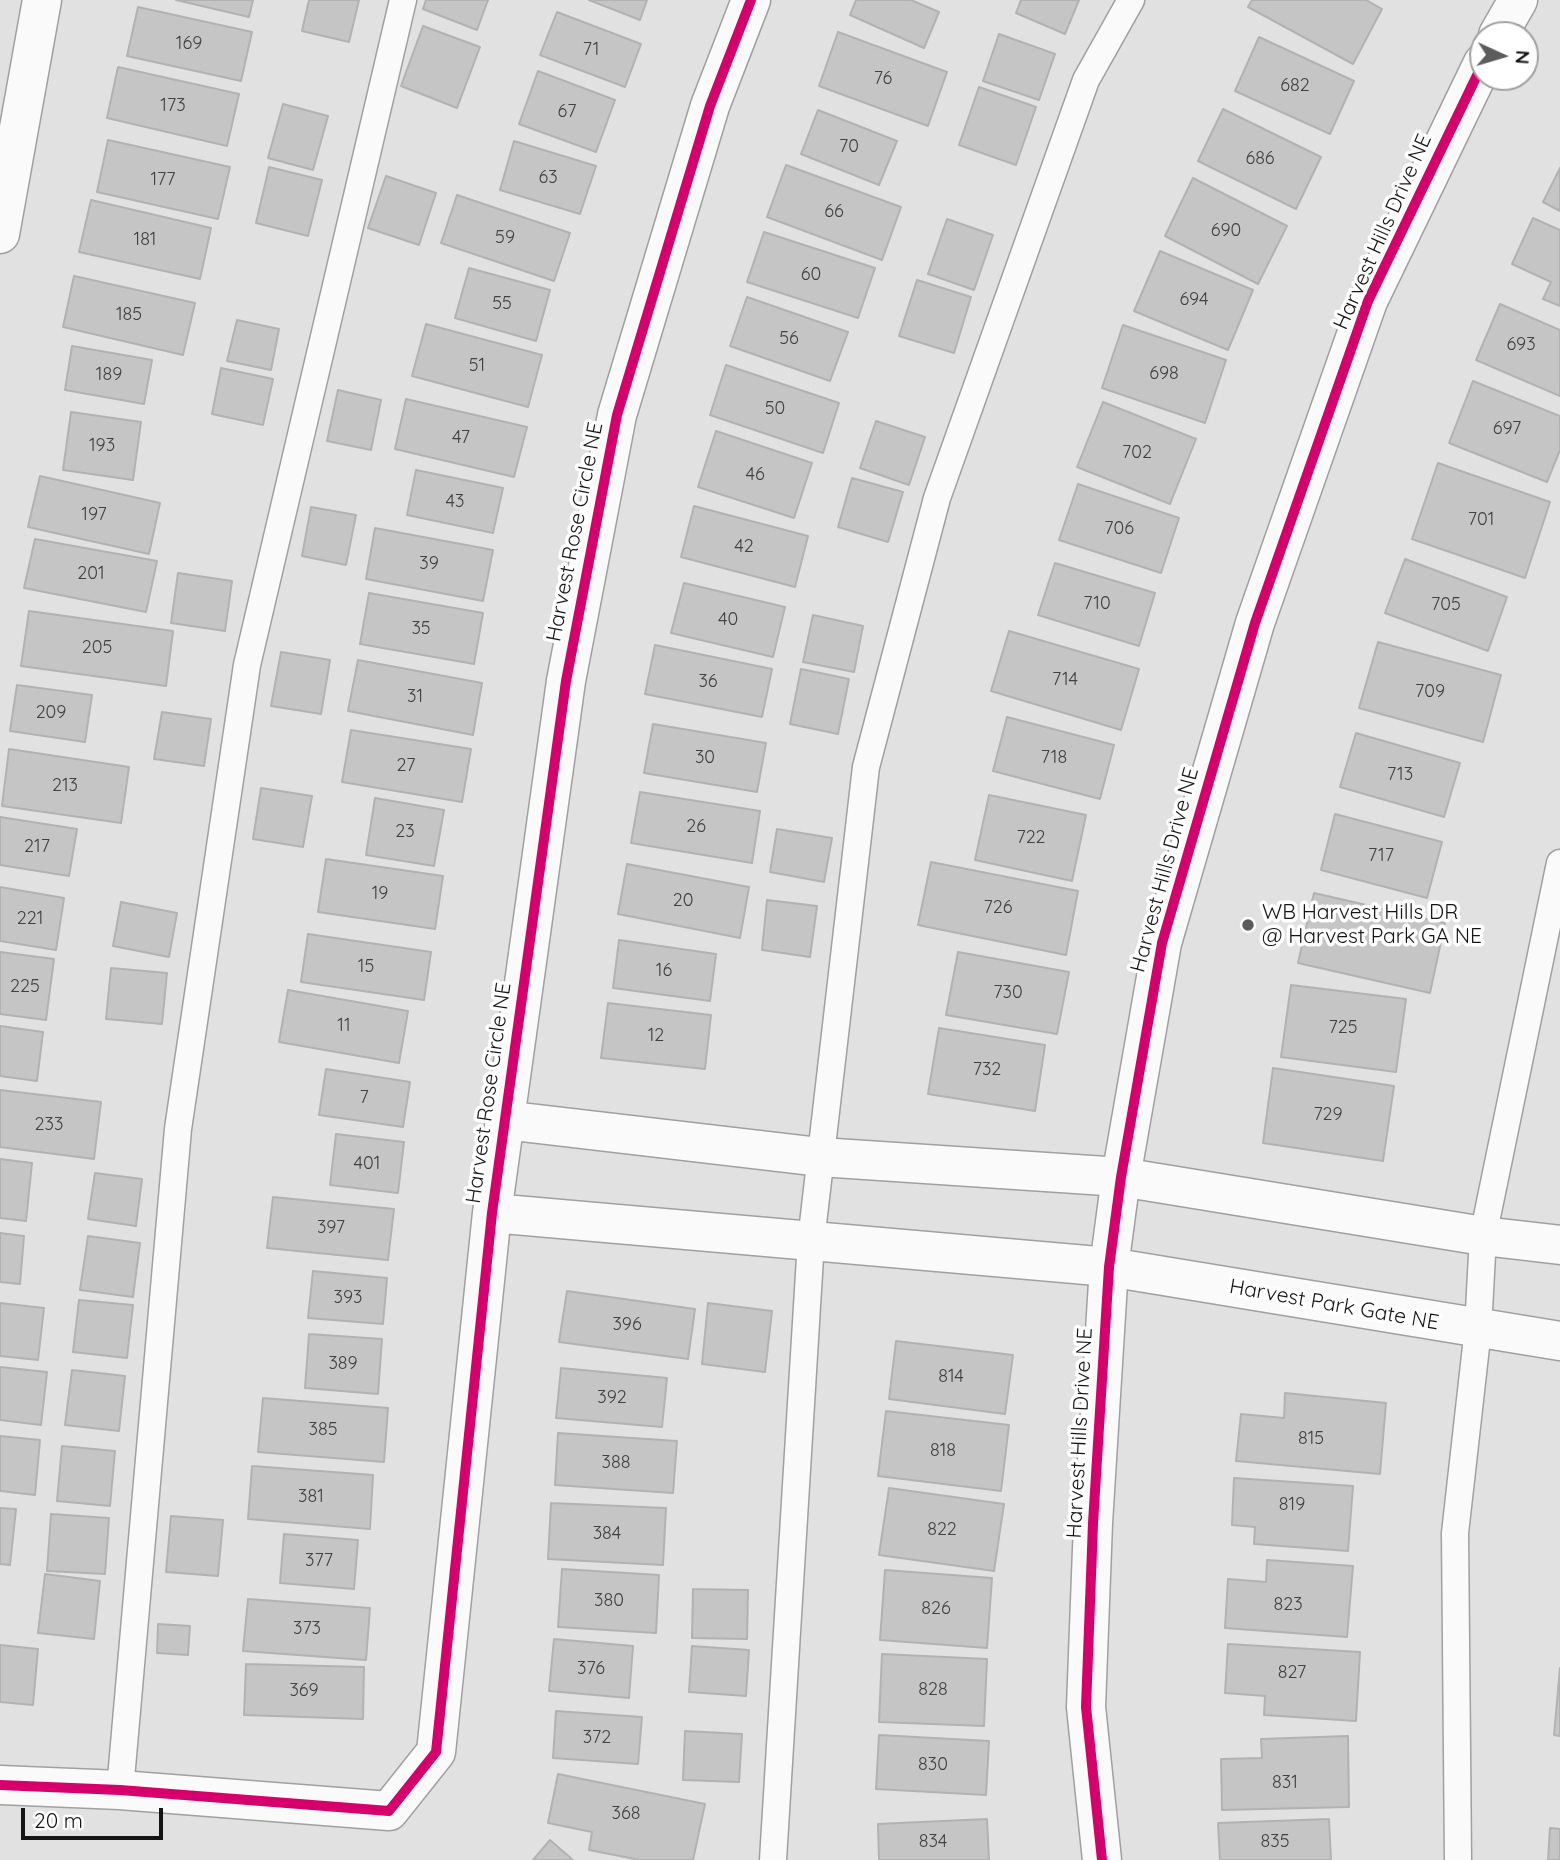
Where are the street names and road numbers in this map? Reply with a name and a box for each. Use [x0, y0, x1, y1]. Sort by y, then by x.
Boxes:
street label: Harvest Hills Drive NE [1329, 131, 1437, 333]
street label: Harvest Rose Circle NE [541, 420, 609, 644]
street label: Harvest Hills Drive NE [1126, 765, 1204, 975]
street label: Harvest Rose Circle NE [461, 981, 517, 1205]
street label: Harvest Park Gate NE [1227, 1274, 1441, 1336]
street label: Harvest Hills Drive NE [1062, 1327, 1098, 1539]

